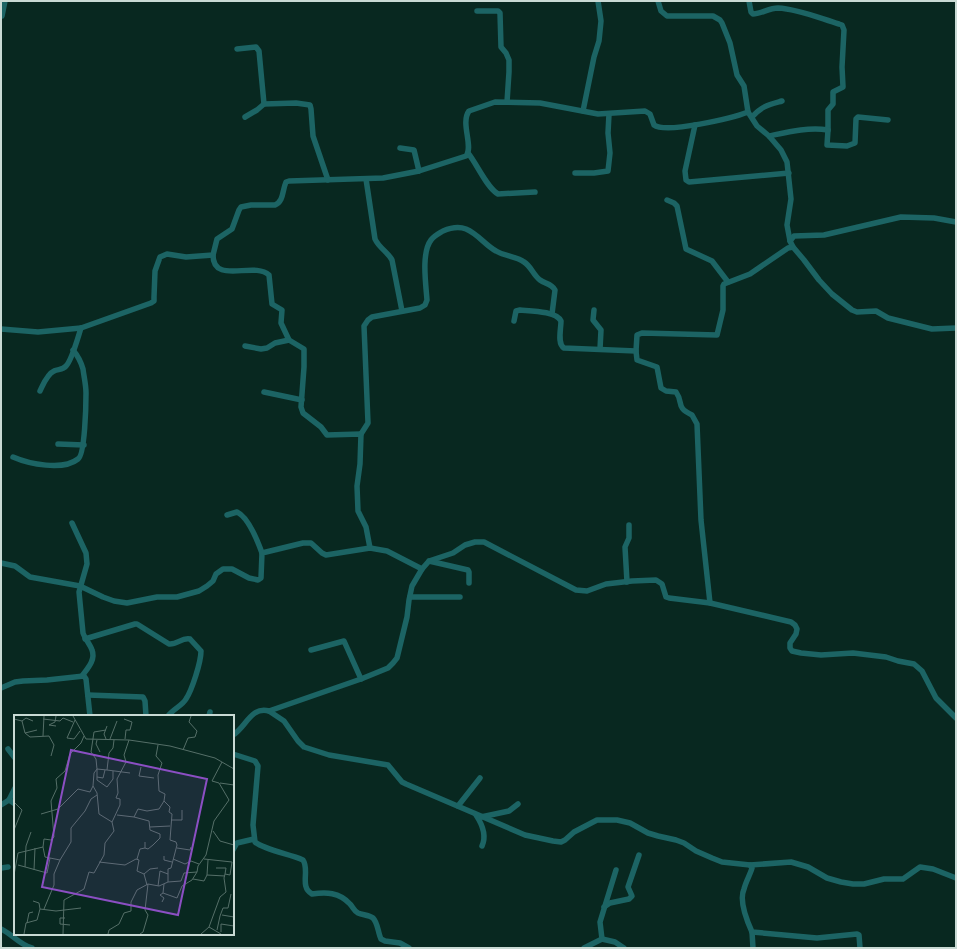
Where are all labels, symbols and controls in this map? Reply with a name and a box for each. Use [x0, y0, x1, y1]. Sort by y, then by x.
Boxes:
inset map [14, 715, 234, 935]

